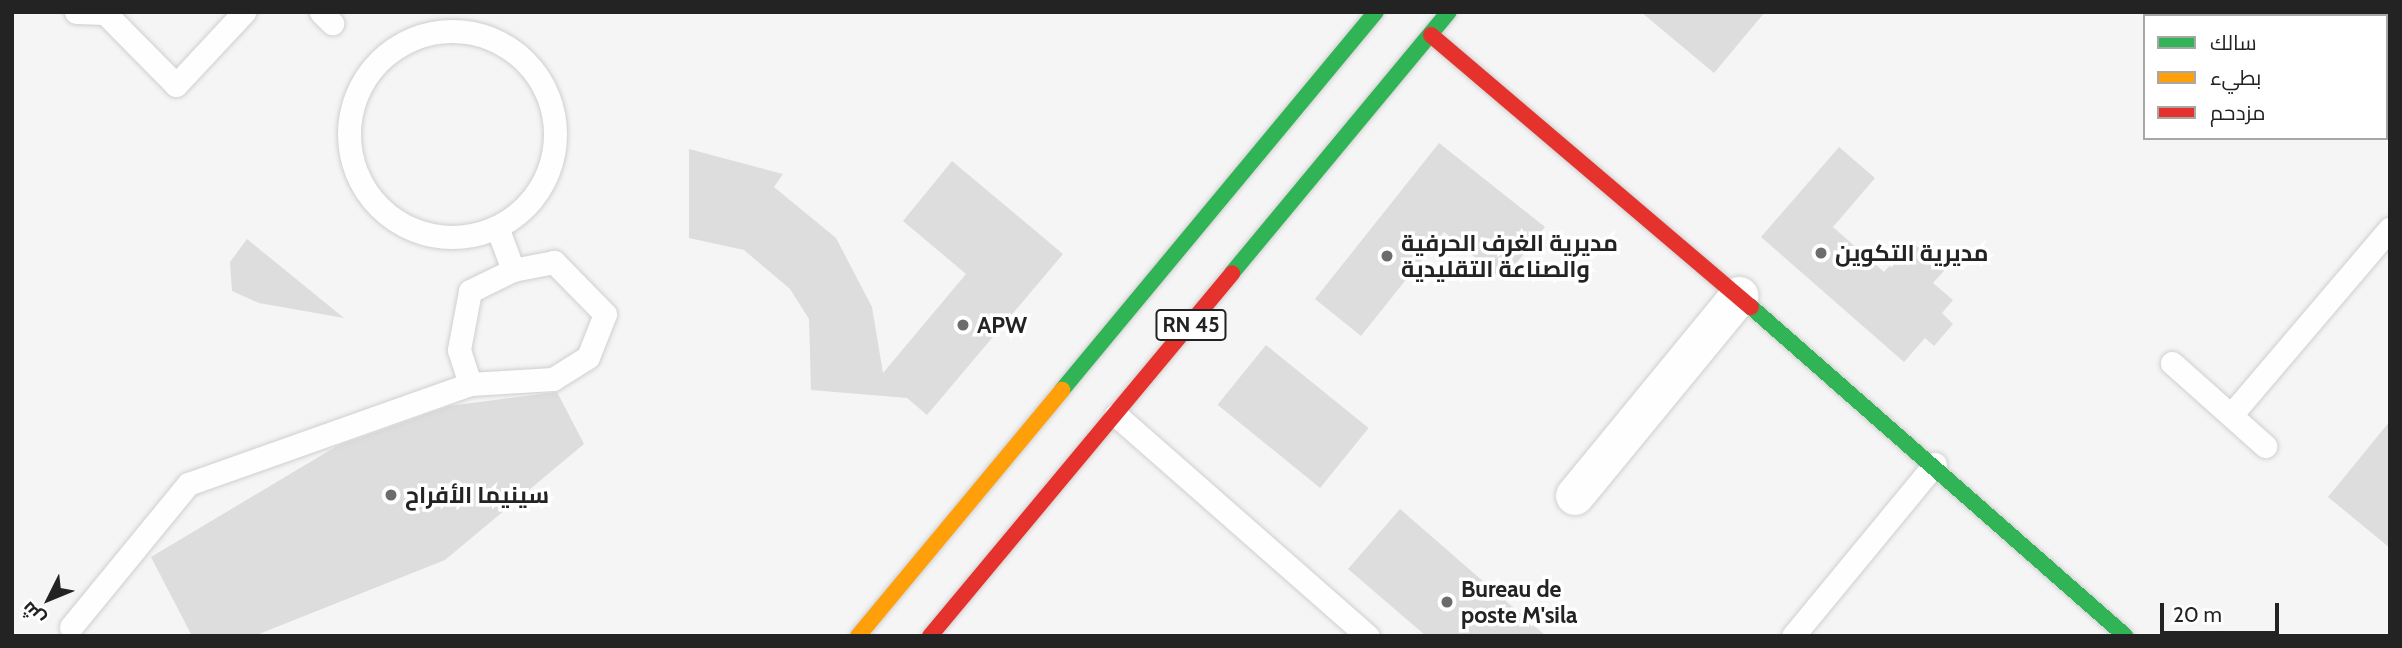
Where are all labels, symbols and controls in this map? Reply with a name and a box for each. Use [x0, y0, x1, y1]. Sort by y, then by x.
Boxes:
legend [2143, 14, 2388, 140]
text: سالك [2210, 30, 2257, 55]
text: بطيء [2210, 65, 2261, 90]
text: مزدحم [2210, 100, 2265, 125]
place label: مديرية الغرف الحرفية والصناعة التقليدية [1401, 229, 1618, 283]
place label: مديرية التكوين [1835, 239, 1989, 267]
marker: مديرية التكوين [1813, 245, 1829, 261]
marker: مديرية الغرف الحرفية والصناعة التقليدية [1379, 248, 1395, 264]
road number: RN 45 [1154, 308, 1228, 342]
place label: APW [977, 311, 1027, 339]
marker: APW [955, 317, 971, 333]
place label: سينيما الأفراح [405, 481, 549, 509]
marker: سينيما الأفراح [383, 487, 399, 503]
north arrow [14, 564, 84, 634]
place label: Bureau de poste M'sila [1461, 575, 1577, 629]
scale bar [2164, 588, 2283, 632]
marker: Bureau de poste M'sila [1439, 594, 1455, 610]
text: ش [17, 597, 50, 630]
text: 20 m [2173, 602, 2222, 627]

